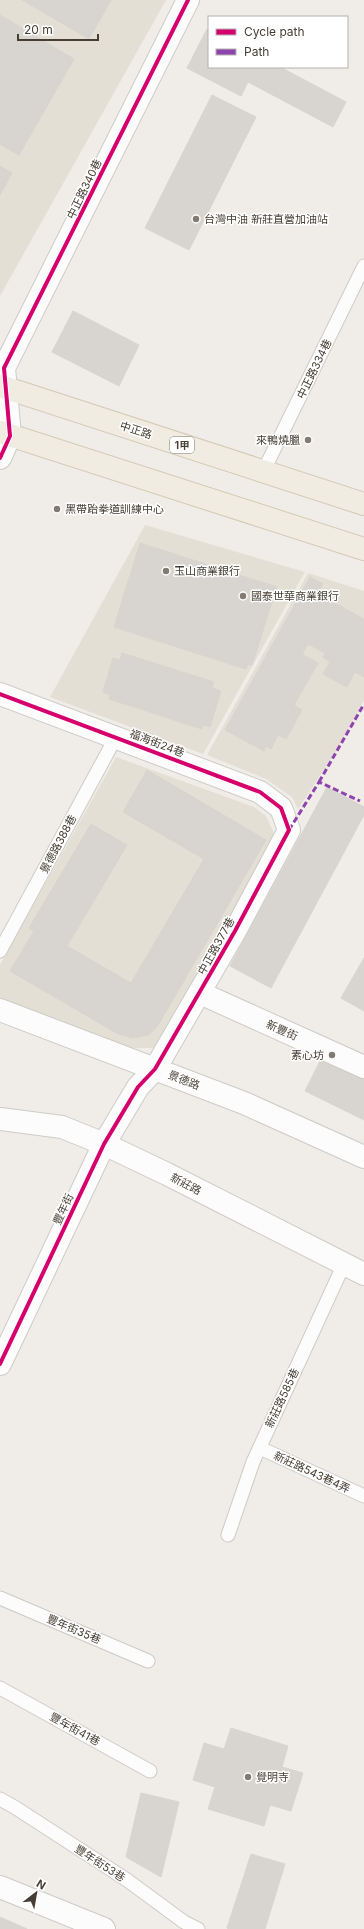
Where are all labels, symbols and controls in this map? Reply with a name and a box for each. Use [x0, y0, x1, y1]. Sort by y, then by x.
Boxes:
scale bar [18, 16, 98, 42]
legend [208, 16, 348, 68]
text: 20 m [24, 22, 53, 37]
text: Cycle path [244, 24, 305, 39]
text: Path [244, 44, 269, 59]
street label: 中正路340巷 [63, 157, 105, 221]
place label: 台灣中油 新莊直營加油站 [204, 212, 328, 226]
marker: 台灣中油 新莊直營加油站 [191, 214, 201, 224]
street label: 中正路334巷 [294, 337, 334, 401]
street label: 中正路 [118, 418, 154, 442]
place label: 來鴨燒臘 [256, 433, 300, 447]
marker: 來鴨燒臘 [303, 435, 313, 445]
road number: 1甲 [170, 437, 194, 453]
place label: 黑帶跆拳道訓練中心 [65, 502, 164, 516]
marker: 黑帶跆拳道訓練中心 [52, 504, 62, 514]
place label: 玉山商業銀行 [174, 564, 240, 578]
marker: 玉山商業銀行 [161, 566, 171, 576]
place label: 國泰世華商業銀行 [251, 589, 339, 603]
marker: 國泰世華商業銀行 [238, 591, 248, 601]
street label: 福海街24巷 [128, 726, 186, 760]
street label: 景德路388巷 [37, 812, 79, 876]
street label: 中正路377巷 [194, 915, 238, 977]
street label: 新豐街 [264, 1017, 300, 1043]
place label: 素心坊 [291, 1048, 324, 1062]
marker: 素心坊 [327, 1050, 337, 1060]
street label: 景德路 [166, 1068, 202, 1092]
street label: 新莊路 [168, 1170, 204, 1198]
street label: 豐年街 [50, 1191, 76, 1227]
street label: 新莊路585巷 [262, 1366, 302, 1430]
street label: 新莊路543巷4弄 [272, 1448, 352, 1496]
street label: 豐年街35巷 [45, 1611, 103, 1647]
street label: 豐年街41巷 [47, 1709, 103, 1749]
place label: 覺明寺 [256, 1770, 289, 1784]
marker: 覺明寺 [243, 1772, 253, 1782]
street label: 豐年街53巷 [72, 1841, 128, 1885]
north arrow [16, 1873, 56, 1913]
text: N [34, 1876, 48, 1893]

